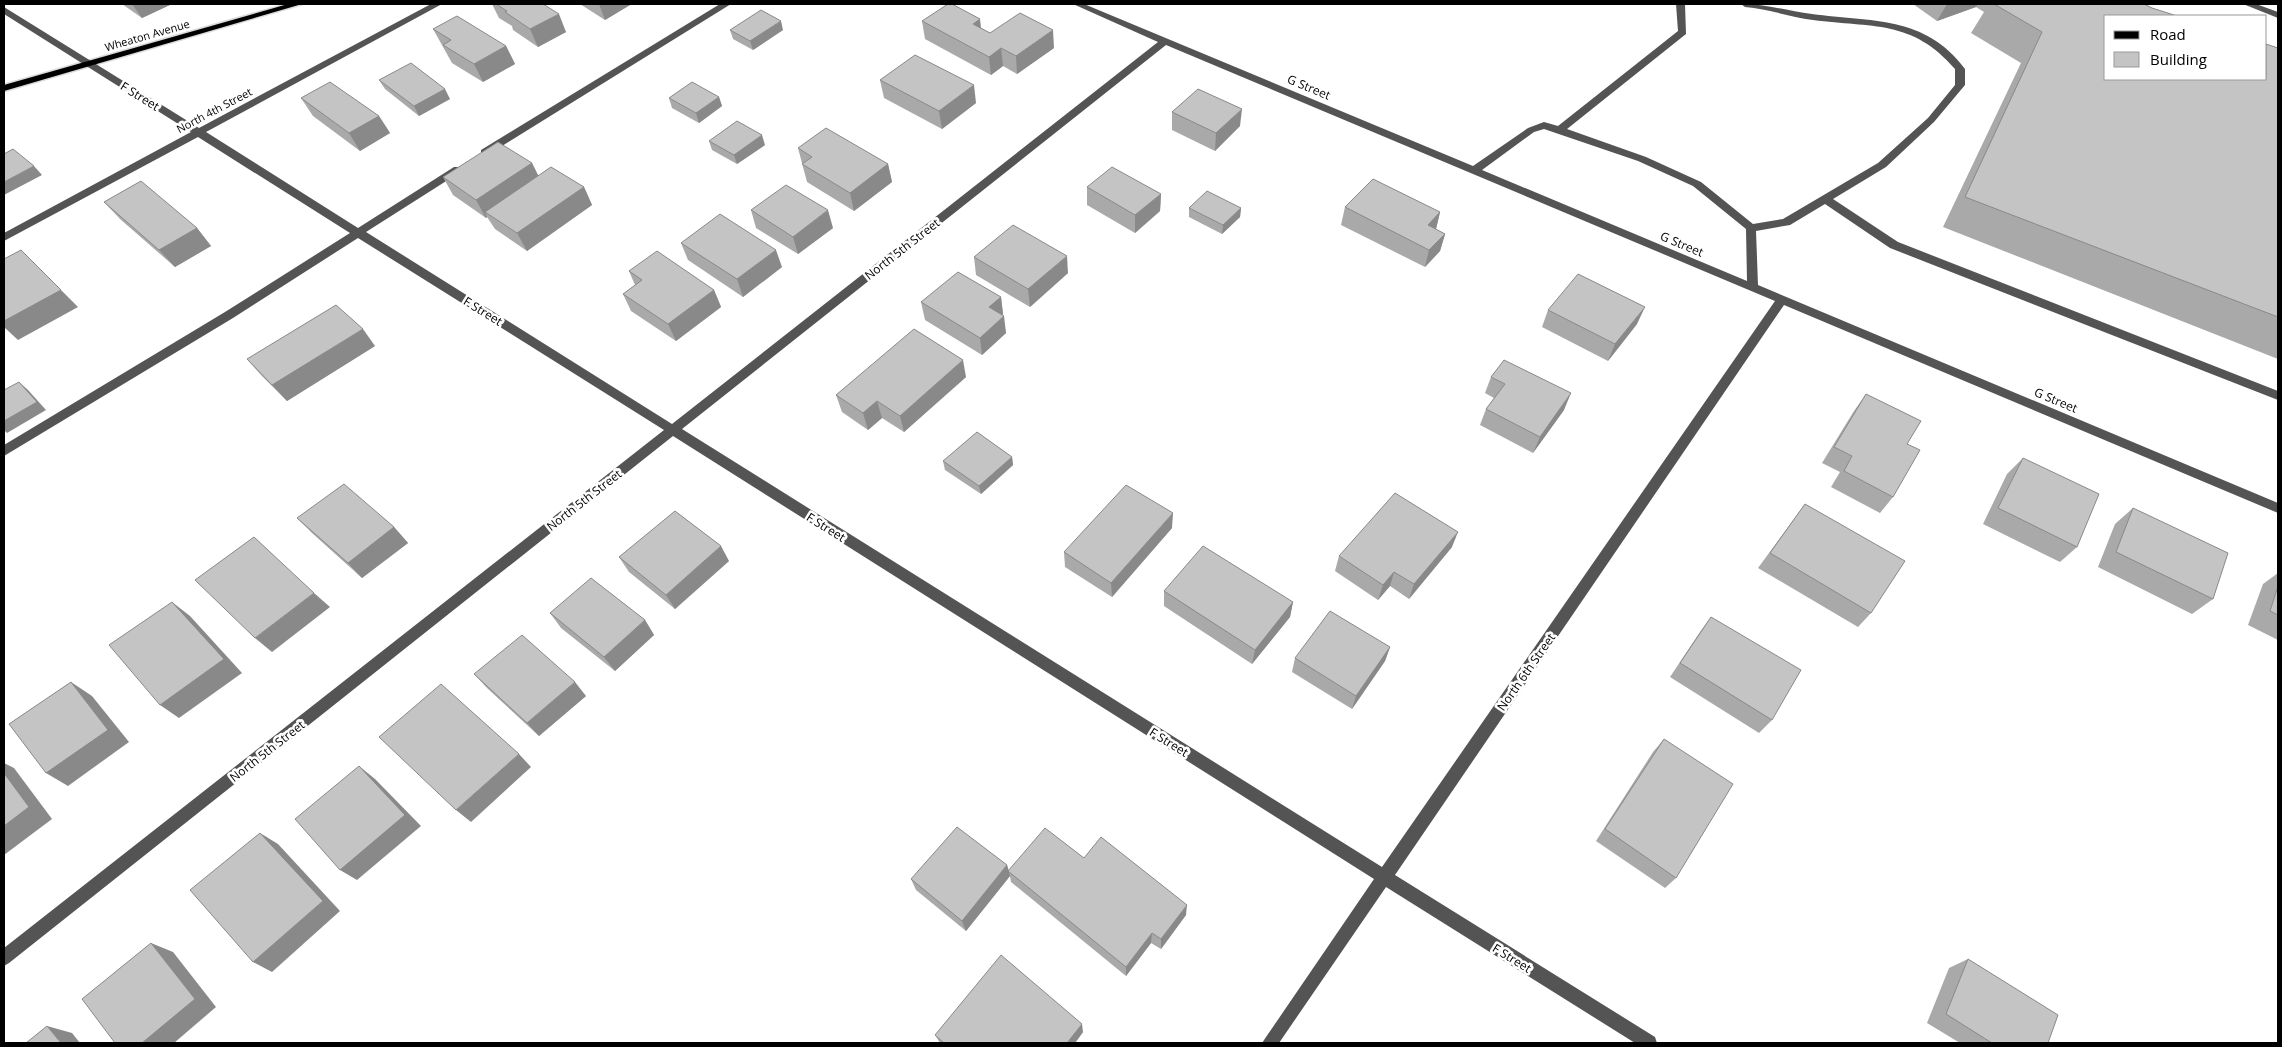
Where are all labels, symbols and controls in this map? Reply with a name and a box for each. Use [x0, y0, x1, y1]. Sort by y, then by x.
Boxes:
legend [2104, 15, 2267, 80]
street label: Wheaton Avenue [103, 16, 191, 54]
text: Road [2150, 24, 2186, 44]
text: Building [2150, 49, 2207, 69]
street label: G Street [1285, 70, 1333, 104]
street label: F Street [117, 77, 163, 115]
street label: North 4th Street [174, 84, 254, 136]
street label: North 5th Street [861, 214, 943, 284]
street label: G Street [1658, 227, 1706, 261]
street label: F Street [460, 292, 506, 330]
street label: G Street [2032, 383, 2080, 417]
street label: North 5th Street [543, 465, 625, 535]
street label: F Street [803, 508, 849, 546]
street label: North 6th Street [1493, 630, 1559, 714]
street label: North 5th Street [226, 716, 308, 786]
street label: F Street [1146, 723, 1192, 761]
street label: F Street [1489, 939, 1535, 977]

